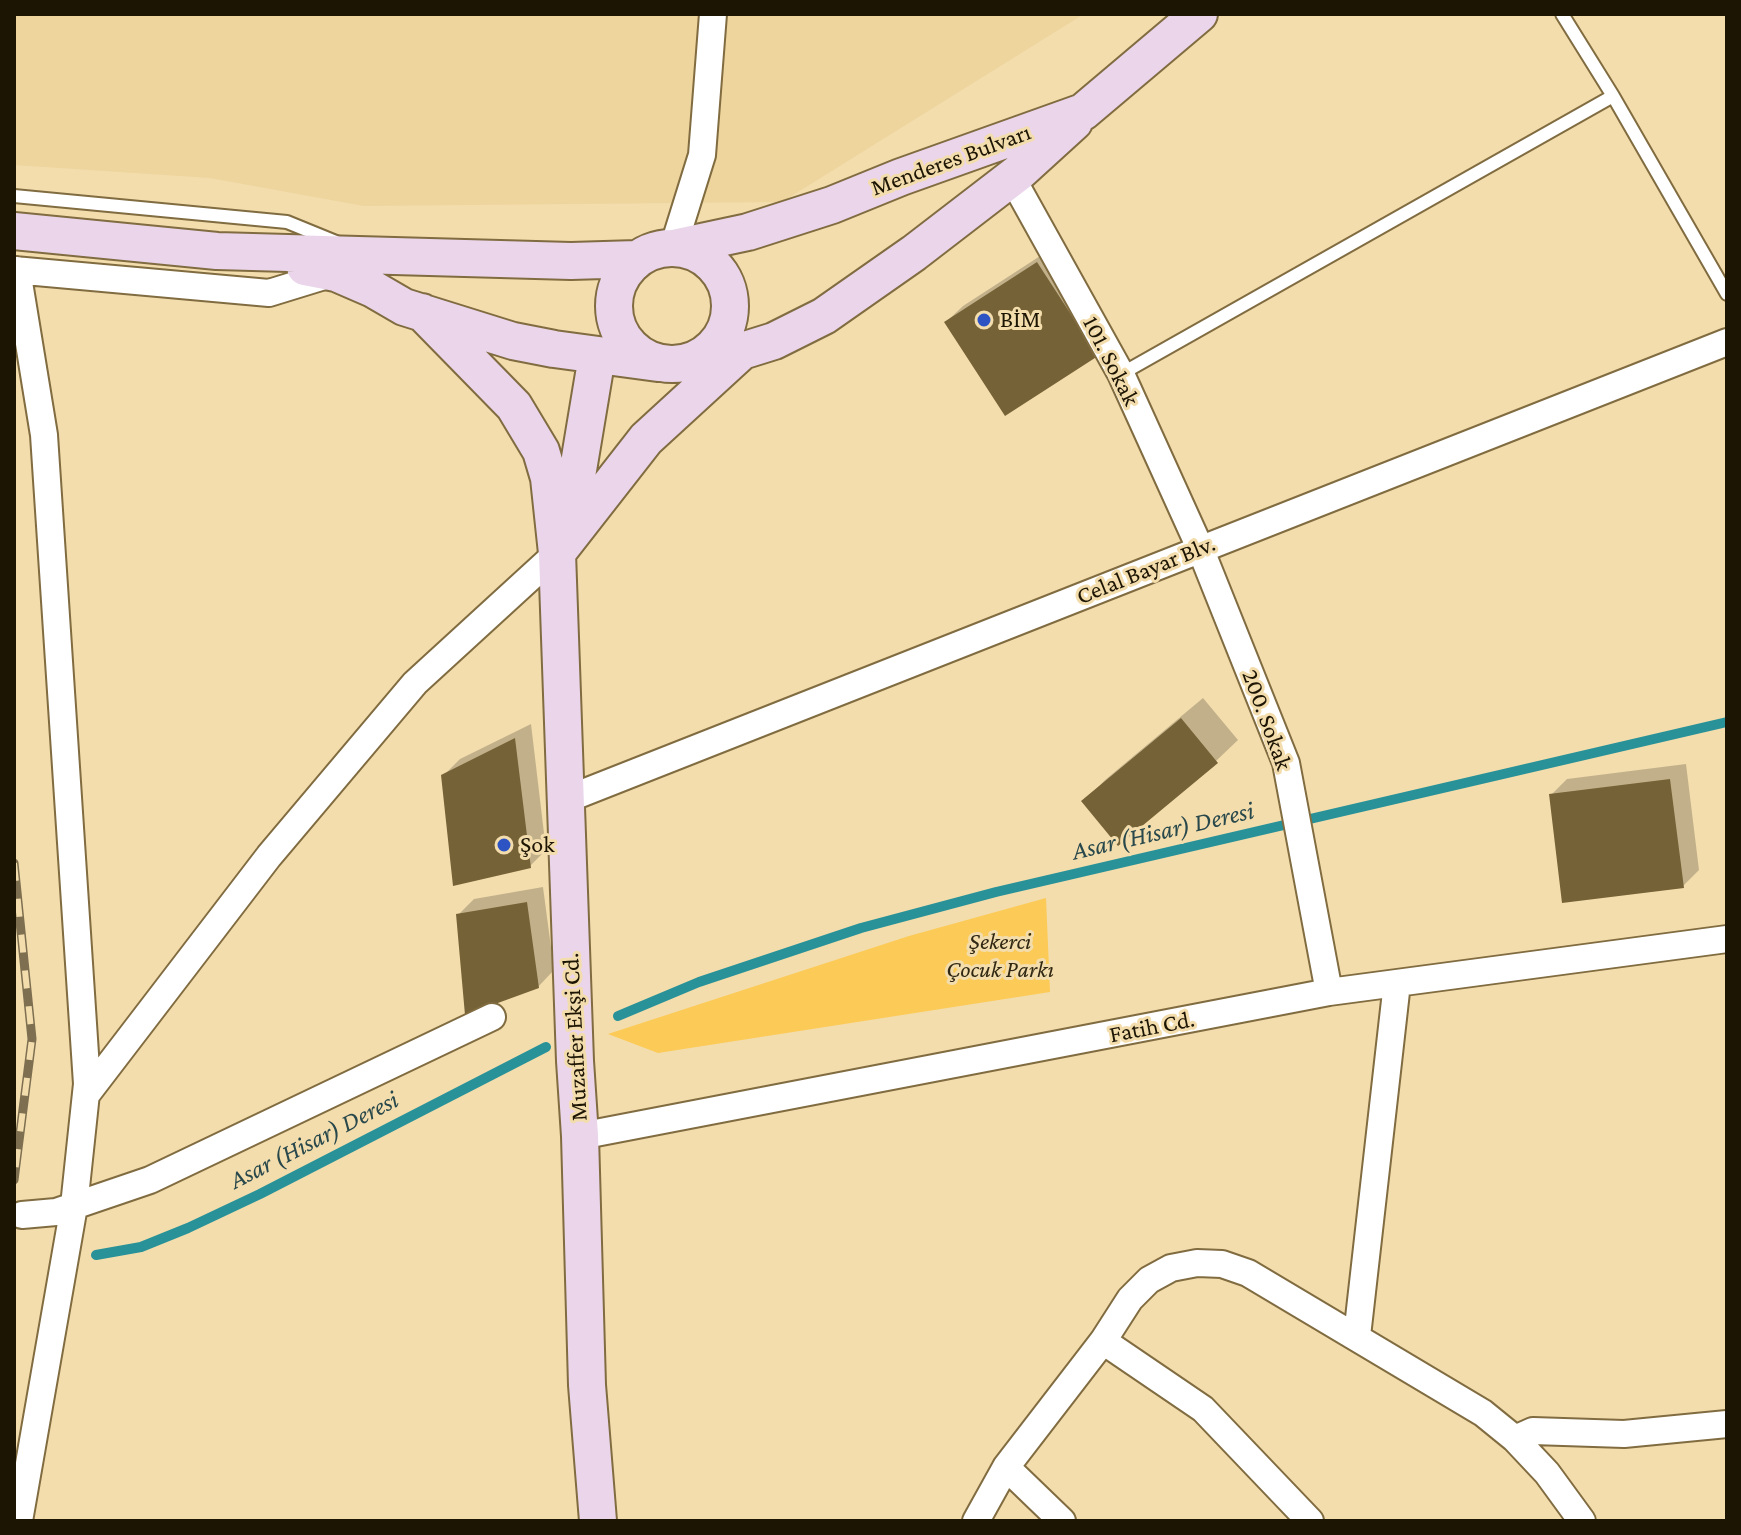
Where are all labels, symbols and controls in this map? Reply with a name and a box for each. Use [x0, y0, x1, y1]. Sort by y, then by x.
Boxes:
street label: Menderes Bulvarı [867, 118, 1035, 202]
place label: BİM [1000, 306, 1040, 334]
marker: BİM [975, 311, 993, 329]
street label: 101. Sokak [1076, 311, 1146, 411]
street label: Celal Bayar Blv. [1072, 529, 1220, 611]
street label: 200. Sokak [1236, 666, 1298, 774]
water label: Asar (Hisar) Deresi [1069, 795, 1257, 867]
place label: Şok [520, 831, 555, 859]
marker: Şok [495, 836, 513, 854]
park label: Şekerci Çocuk Parkı [946, 928, 1054, 984]
street label: Muzaffer Ekşi Cd. [556, 952, 594, 1122]
street label: Fatih Cd. [1107, 1005, 1197, 1049]
water label: Asar (Hisar) Deresi [224, 1084, 404, 1196]

